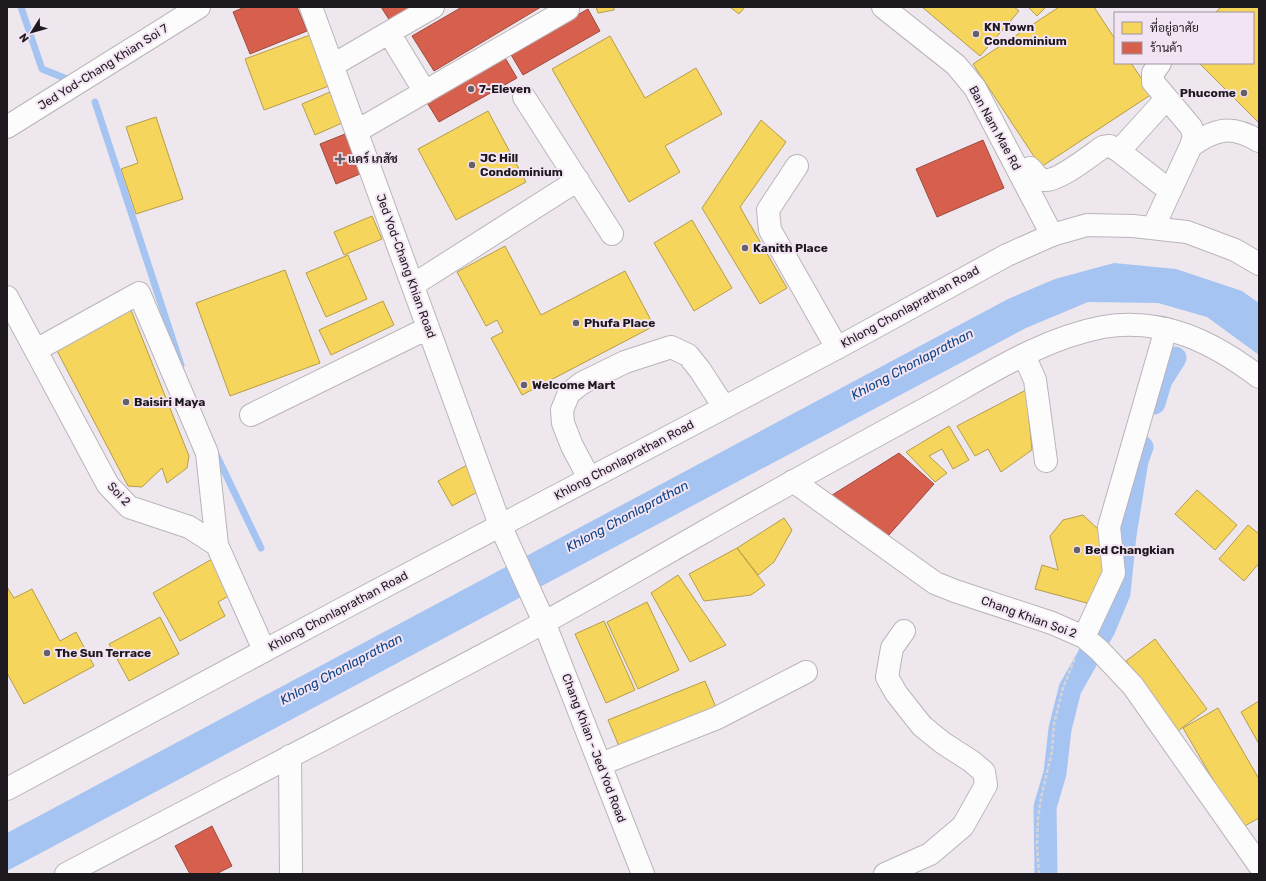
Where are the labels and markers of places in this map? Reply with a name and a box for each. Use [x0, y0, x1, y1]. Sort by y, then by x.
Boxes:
place label: KN Town Condominium [984, 20, 1067, 48]
marker: KN Town Condominium [971, 29, 981, 39]
place label: 7-Eleven [479, 82, 531, 96]
marker: 7-Eleven [466, 84, 476, 94]
place label: Phucome [1180, 86, 1236, 100]
marker: Phucome [1239, 88, 1249, 98]
place label: แคร์ เภสัช [348, 151, 398, 166]
place label: JC Hill Condominium [480, 151, 563, 179]
marker: แคร์ เภสัช [335, 154, 345, 164]
marker: JC Hill Condominium [467, 160, 477, 170]
place label: Kanith Place [753, 241, 828, 255]
marker: Kanith Place [740, 243, 750, 253]
place label: Phufa Place [584, 316, 655, 330]
marker: Phufa Place [571, 318, 581, 328]
place label: Welcome Mart [532, 378, 616, 392]
marker: Welcome Mart [519, 380, 529, 390]
place label: Baisiri Maya [134, 395, 205, 409]
marker: Baisiri Maya [121, 397, 131, 407]
place label: Bed Changkian [1085, 543, 1175, 557]
marker: Bed Changkian [1072, 545, 1082, 555]
place label: The Sun Terrace [55, 646, 151, 660]
marker: The Sun Terrace [42, 648, 52, 658]

